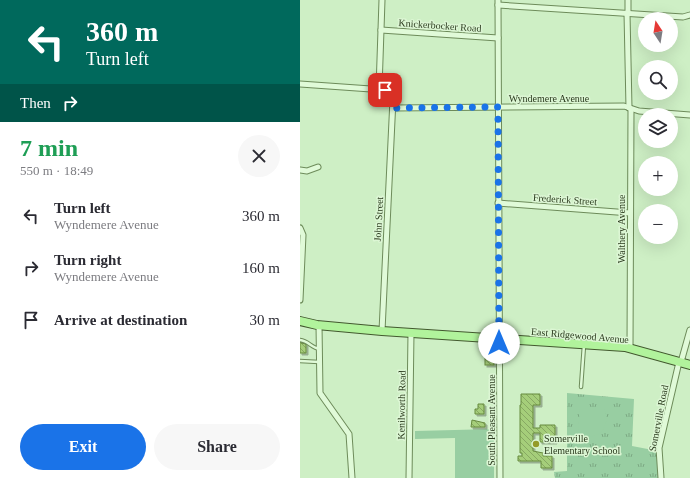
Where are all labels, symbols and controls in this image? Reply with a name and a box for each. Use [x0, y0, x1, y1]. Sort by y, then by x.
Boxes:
north arrow [638, 12, 678, 52]
map controls [638, 12, 678, 244]
icon: left [20, 16, 72, 68]
text: 360 m [86, 16, 158, 47]
street label: Knickerbocker Road [398, 17, 482, 34]
text: Turn left [86, 49, 149, 69]
button: search [638, 60, 678, 100]
pin [368, 73, 402, 107]
icon: arrive [374, 79, 396, 101]
icon: right [59, 92, 81, 114]
street label: Wyndemere Avenue [509, 93, 590, 104]
text: Then [20, 95, 51, 111]
button: layers [638, 108, 678, 148]
text: 7 min [20, 135, 78, 161]
button: close [238, 135, 280, 177]
button: + [638, 156, 678, 196]
text: 550 m · 18:49 [20, 163, 93, 178]
street label: Frederick Street [533, 192, 598, 207]
street label: Walthery Avenue [616, 194, 627, 263]
street label: John Street [372, 196, 385, 242]
text: Turn left [54, 200, 111, 216]
button: − [638, 204, 678, 244]
icon: left [20, 205, 42, 227]
text: 360 m [242, 208, 280, 224]
text: Wyndemere Avenue [54, 217, 159, 232]
text: Turn right [54, 252, 121, 268]
icon: right [20, 257, 42, 279]
text: 160 m [242, 260, 280, 276]
text: Wyndemere Avenue [54, 269, 159, 284]
icon: arrive [20, 309, 42, 331]
text: Arrive at destination [54, 312, 187, 328]
text: 30 m [250, 312, 280, 328]
position arrow [478, 322, 520, 364]
street label: East Ridgewood Avenue [531, 326, 630, 345]
street label: Kenilworth Road [395, 370, 408, 440]
street label: South Pleasant Avenue [486, 374, 497, 466]
street label: Somerville Road [647, 384, 670, 452]
button: Exit [20, 424, 146, 470]
button: Share [154, 424, 280, 470]
place label: Somerville Elementary School [544, 433, 621, 456]
marker: Somerville Elementary School [531, 439, 541, 449]

